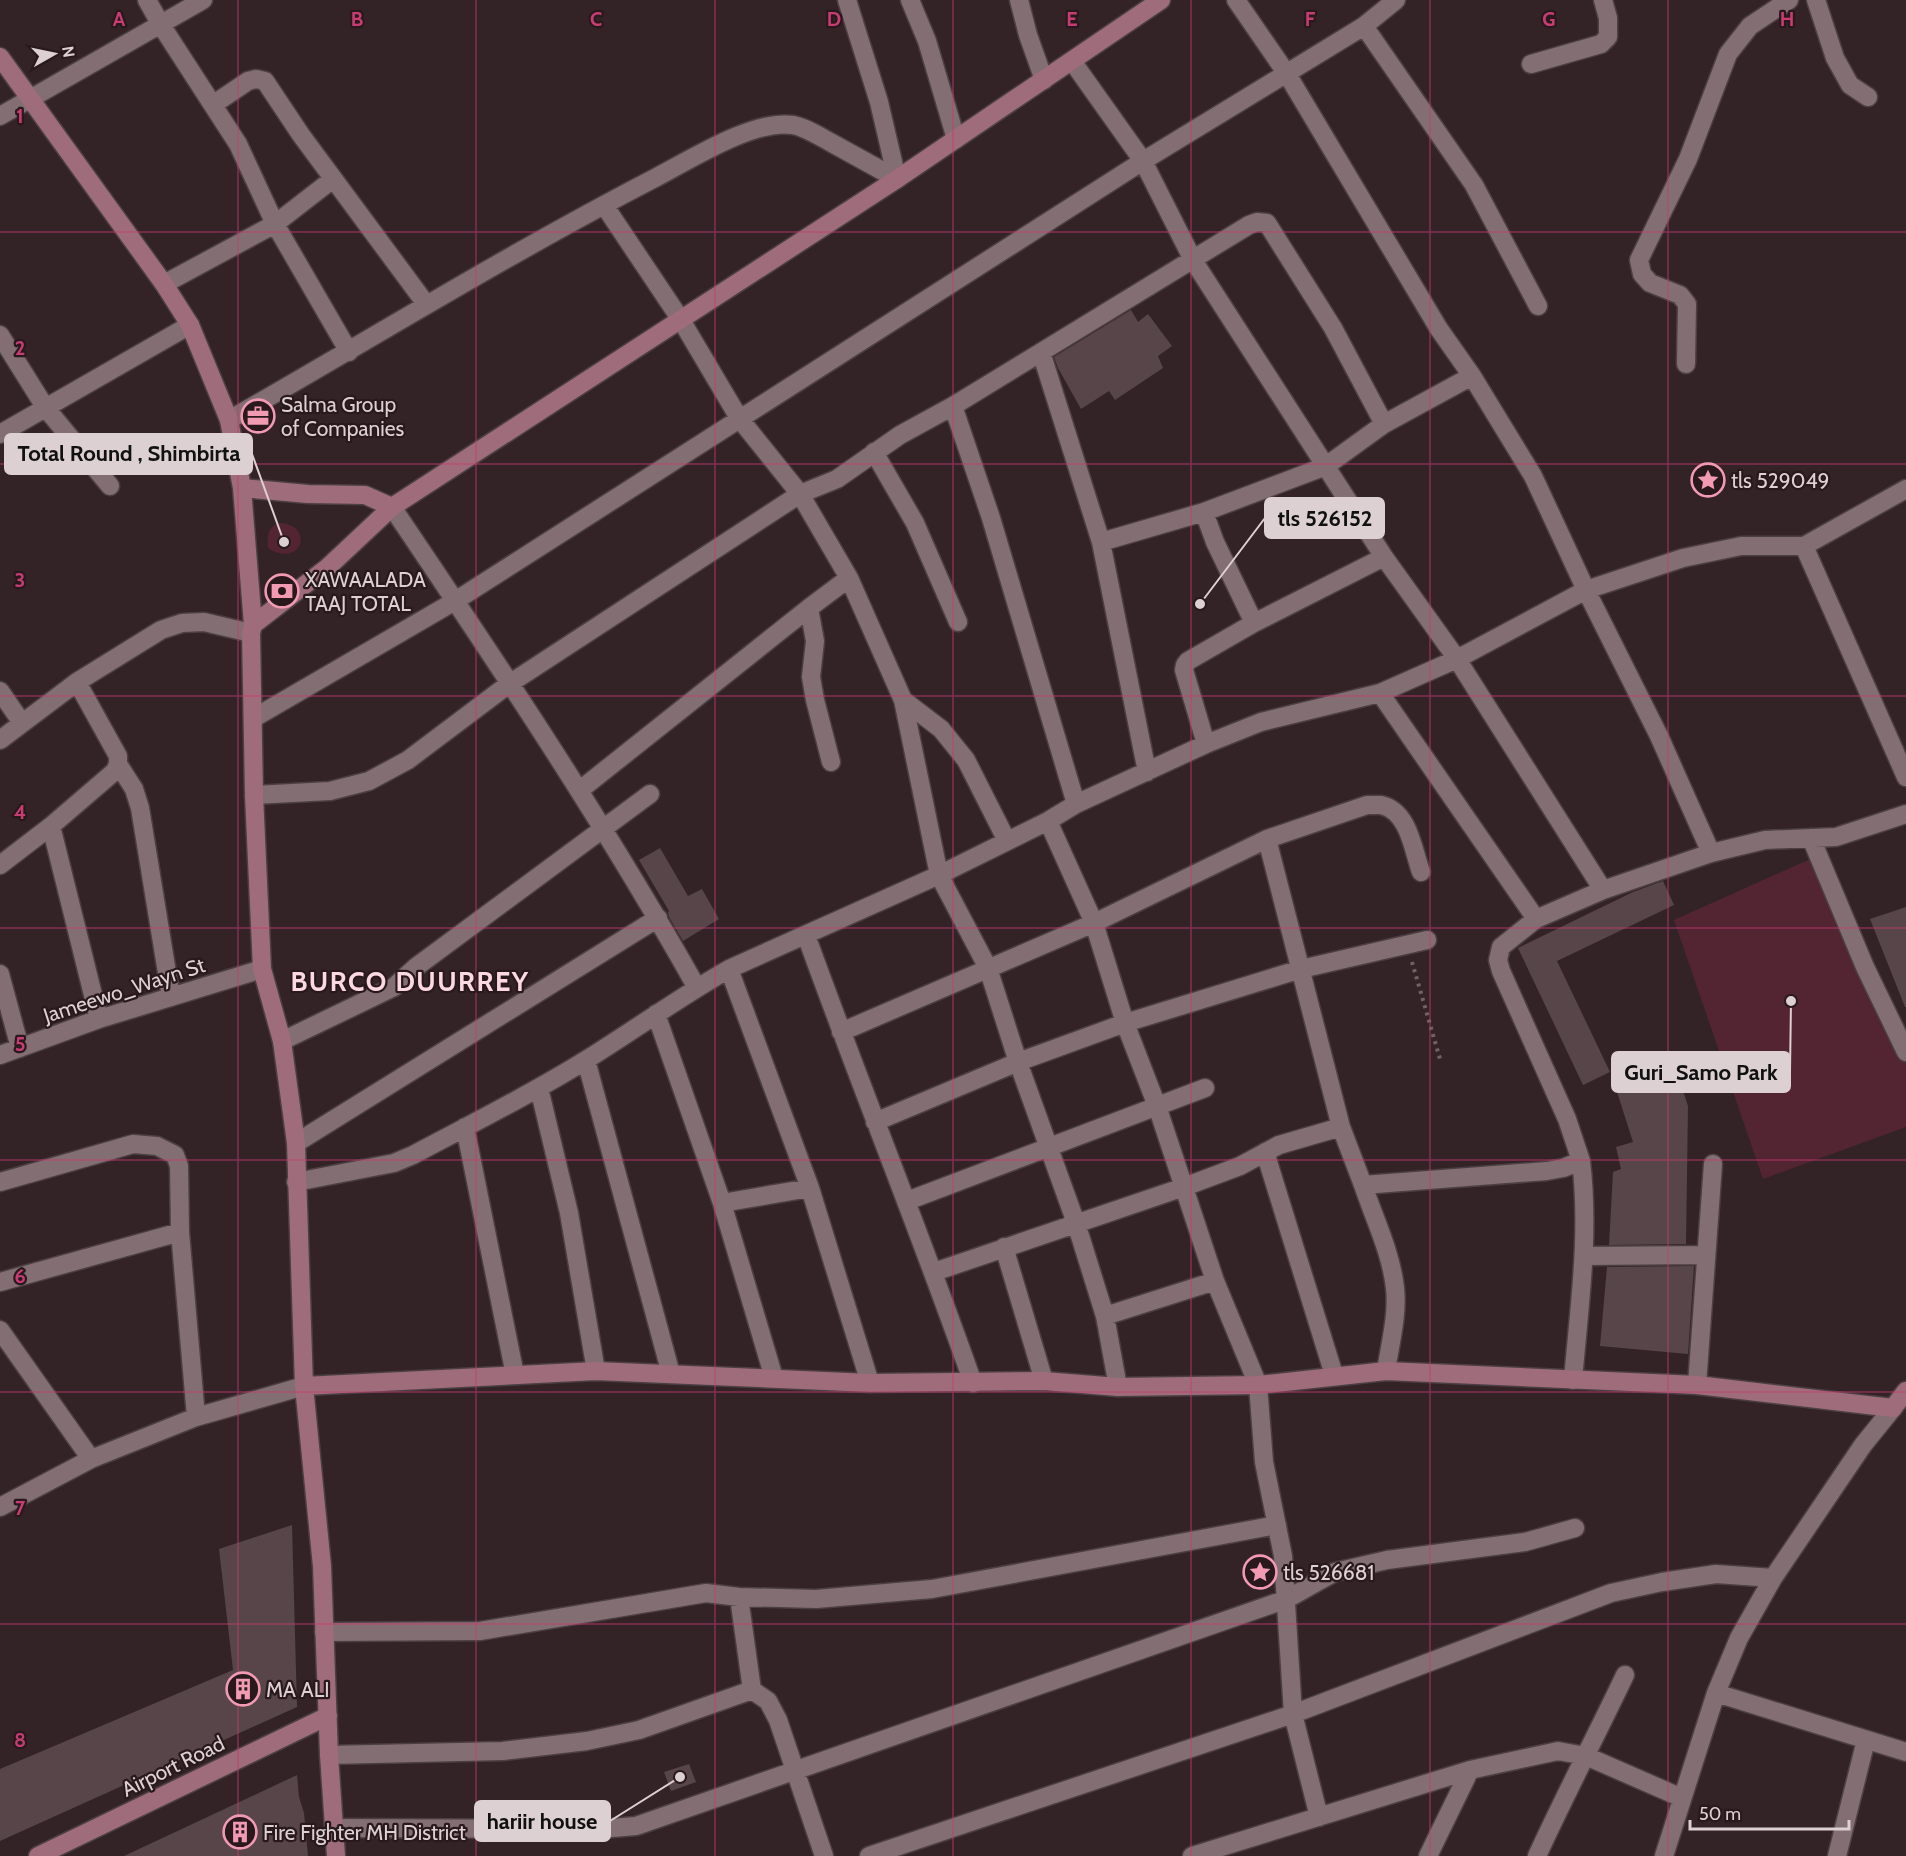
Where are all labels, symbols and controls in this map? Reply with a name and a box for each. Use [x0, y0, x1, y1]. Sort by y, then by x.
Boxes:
text: A [113, 7, 126, 31]
text: B [351, 7, 363, 31]
text: C [590, 7, 602, 31]
text: D [827, 7, 841, 31]
text: E [1066, 7, 1078, 31]
text: F [1305, 7, 1316, 31]
text: G [1542, 7, 1556, 31]
text: H [1780, 7, 1794, 31]
north arrow [24, 24, 84, 84]
text: N [58, 45, 79, 59]
text: 1 [16, 104, 24, 128]
text: 2 [15, 336, 25, 360]
place label: Salma Group of Companies [281, 392, 404, 441]
office icon: Salma Group of Companies [240, 398, 276, 434]
callout: Total Round , Shimbirta [5, 434, 252, 474]
text: Total Round , Shimbirta [18, 440, 240, 467]
place icon: tls 529049 [1690, 462, 1726, 498]
place label: tls 529049 [1731, 468, 1829, 493]
callout: tls 526152 [1265, 498, 1384, 538]
text: tls 526152 [1278, 505, 1373, 532]
place label: XAWAALADA TAAJ TOTAL [305, 567, 426, 616]
text: 3 [15, 568, 25, 592]
bank icon: XAWAALADA TAAJ TOTAL [264, 573, 300, 609]
text: 4 [14, 800, 26, 824]
street label: Jameewo_Wayn St [39, 952, 208, 1028]
district label: BURCO DUURREY [290, 965, 530, 998]
text: 5 [15, 1032, 25, 1056]
callout: Guri_Samo Park [1612, 1052, 1790, 1092]
text: Guri_Samo Park [1624, 1059, 1778, 1086]
text: 6 [14, 1264, 26, 1288]
text: 7 [15, 1496, 26, 1520]
place icon: tls 526681 [1242, 1554, 1278, 1590]
place label: tls 526681 [1283, 1560, 1374, 1585]
building icon: MA ALI [225, 1671, 261, 1707]
place label: MA ALI [266, 1677, 330, 1702]
text: 8 [14, 1728, 26, 1752]
street label: Airport Road [118, 1730, 228, 1802]
scale bar [1690, 1793, 1849, 1831]
callout: hariir house [475, 1801, 610, 1841]
text: 50 m [1699, 1803, 1741, 1825]
text: hariir house [487, 1808, 597, 1835]
building icon: Fire Fighter MH District [222, 1814, 258, 1850]
place label: Fire Fighter MH District [263, 1820, 466, 1845]

